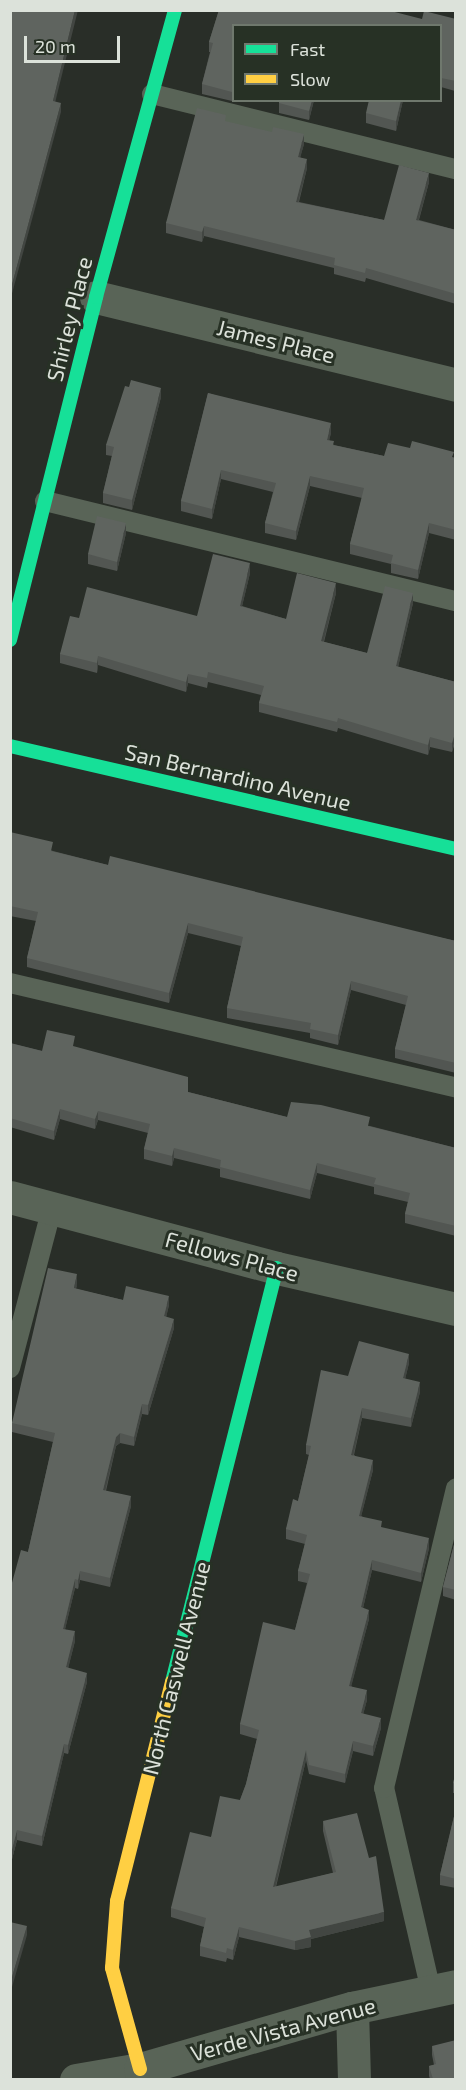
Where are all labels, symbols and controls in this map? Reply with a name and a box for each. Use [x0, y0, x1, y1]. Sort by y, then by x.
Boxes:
scale bar [27, 24, 123, 62]
legend [232, 24, 442, 102]
text: 20 m [35, 35, 76, 57]
text: Fast [290, 38, 325, 60]
text: Slow [290, 68, 330, 90]
street label: Shirley Place [41, 254, 97, 384]
street label: James Place [214, 314, 338, 368]
street label: San Bernardino Avenue [122, 738, 354, 816]
street label: Fellows Place [162, 1226, 302, 1286]
street label: North Caswell Avenue [137, 1558, 215, 1778]
street label: Verde Vista Avenue [187, 1991, 379, 2067]

